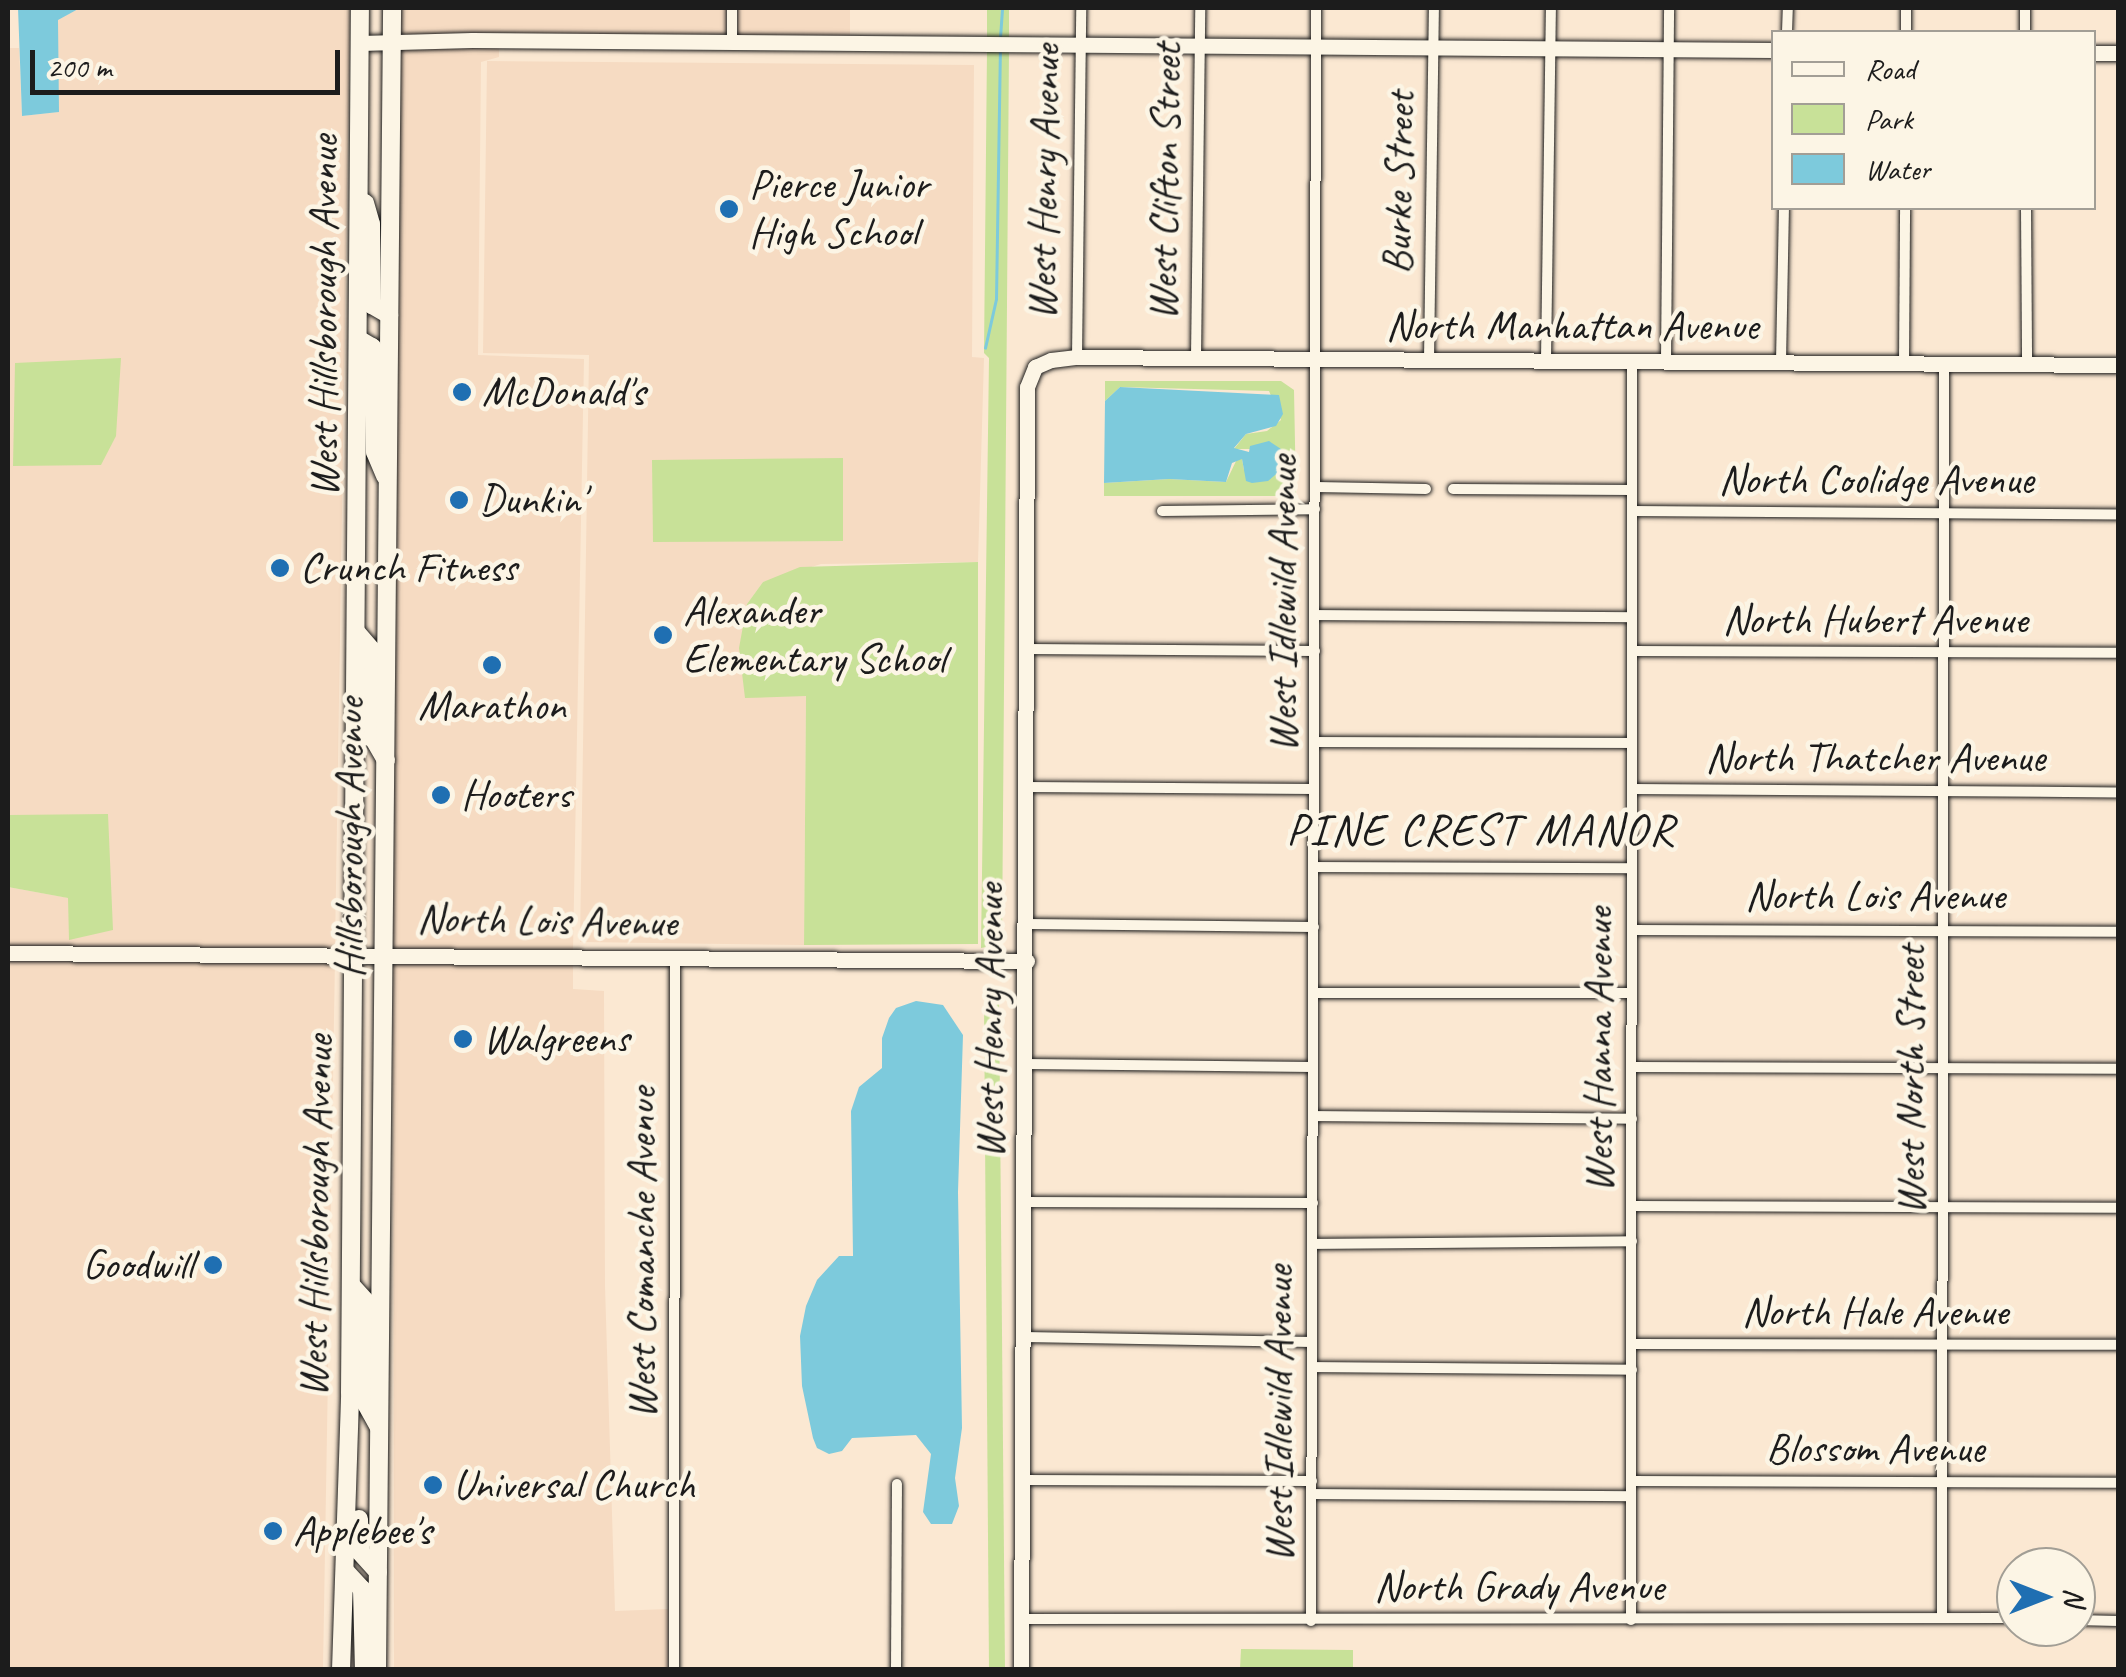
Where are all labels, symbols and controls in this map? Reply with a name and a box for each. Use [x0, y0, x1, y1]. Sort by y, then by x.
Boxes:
scale bar [35, 30, 345, 92]
legend [1771, 30, 2096, 210]
street label: West Clifton Street [1137, 43, 1193, 321]
street label: West Henry Avenue [1016, 44, 1072, 320]
text: 200 m [47, 48, 112, 86]
text: Road [1865, 50, 1915, 88]
street label: Burke Street [1372, 91, 1426, 275]
text: Park [1865, 100, 1913, 138]
street label: West Hillsborough Avenue [299, 135, 349, 497]
text: Water [1865, 150, 1930, 188]
place label: Pierce Junior High School [749, 160, 928, 258]
marker: Pierce Junior High School [718, 198, 740, 220]
street label: North Manhattan Avenue [1386, 301, 1758, 351]
place label: McDonald's [482, 367, 645, 417]
marker: McDonald's [451, 381, 473, 403]
street label: North Coolidge Avenue [1719, 455, 2033, 505]
street label: West Idlewild Avenue [1258, 456, 1308, 752]
place label: Dunkin' [479, 475, 585, 525]
marker: Dunkin' [448, 489, 470, 511]
place label: Crunch Fitness [300, 543, 517, 593]
marker: Crunch Fitness [269, 557, 291, 579]
place label: Alexander Elementary School [683, 586, 945, 684]
street label: North Hubert Avenue [1723, 595, 2027, 645]
marker: Alexander Elementary School [652, 624, 674, 646]
marker: Marathon [481, 654, 503, 676]
place label: Marathon [418, 681, 566, 731]
street label: Hillsborough Avenue [325, 698, 375, 978]
street label: North Thatcher Avenue [1705, 733, 2045, 783]
place label: Hooters [461, 770, 571, 820]
marker: Hooters [430, 784, 452, 806]
district label: PINE CREST MANOR [1289, 803, 1673, 857]
street label: North Lois Avenue [1745, 871, 2005, 921]
street label: West Henry Avenue [965, 883, 1015, 1159]
street label: North Lois Avenue [417, 894, 677, 948]
street label: West Hanna Avenue [1574, 907, 1624, 1193]
street label: West North Street [1886, 944, 1936, 1216]
place label: Walgreens [483, 1014, 629, 1064]
marker: Walgreens [452, 1028, 474, 1050]
street label: West Hillsborough Avenue [288, 1034, 344, 1398]
street label: West Comanche Avenue [617, 1087, 667, 1419]
place label: Goodwill [83, 1240, 193, 1290]
marker: Goodwill [202, 1254, 224, 1276]
street label: West Idlewild Avenue [1254, 1266, 1304, 1562]
street label: North Hale Avenue [1741, 1287, 2009, 1337]
street label: Blossom Avenue [1766, 1424, 1984, 1474]
place label: Universal Church [453, 1460, 697, 1510]
marker: Universal Church [422, 1474, 444, 1496]
place label: Applebee's [293, 1506, 431, 1556]
marker: Applebee's [262, 1520, 284, 1542]
north arrow [1996, 1547, 2096, 1647]
street label: North Grady Avenue [1374, 1562, 1664, 1612]
text: N [2057, 1588, 2092, 1606]

